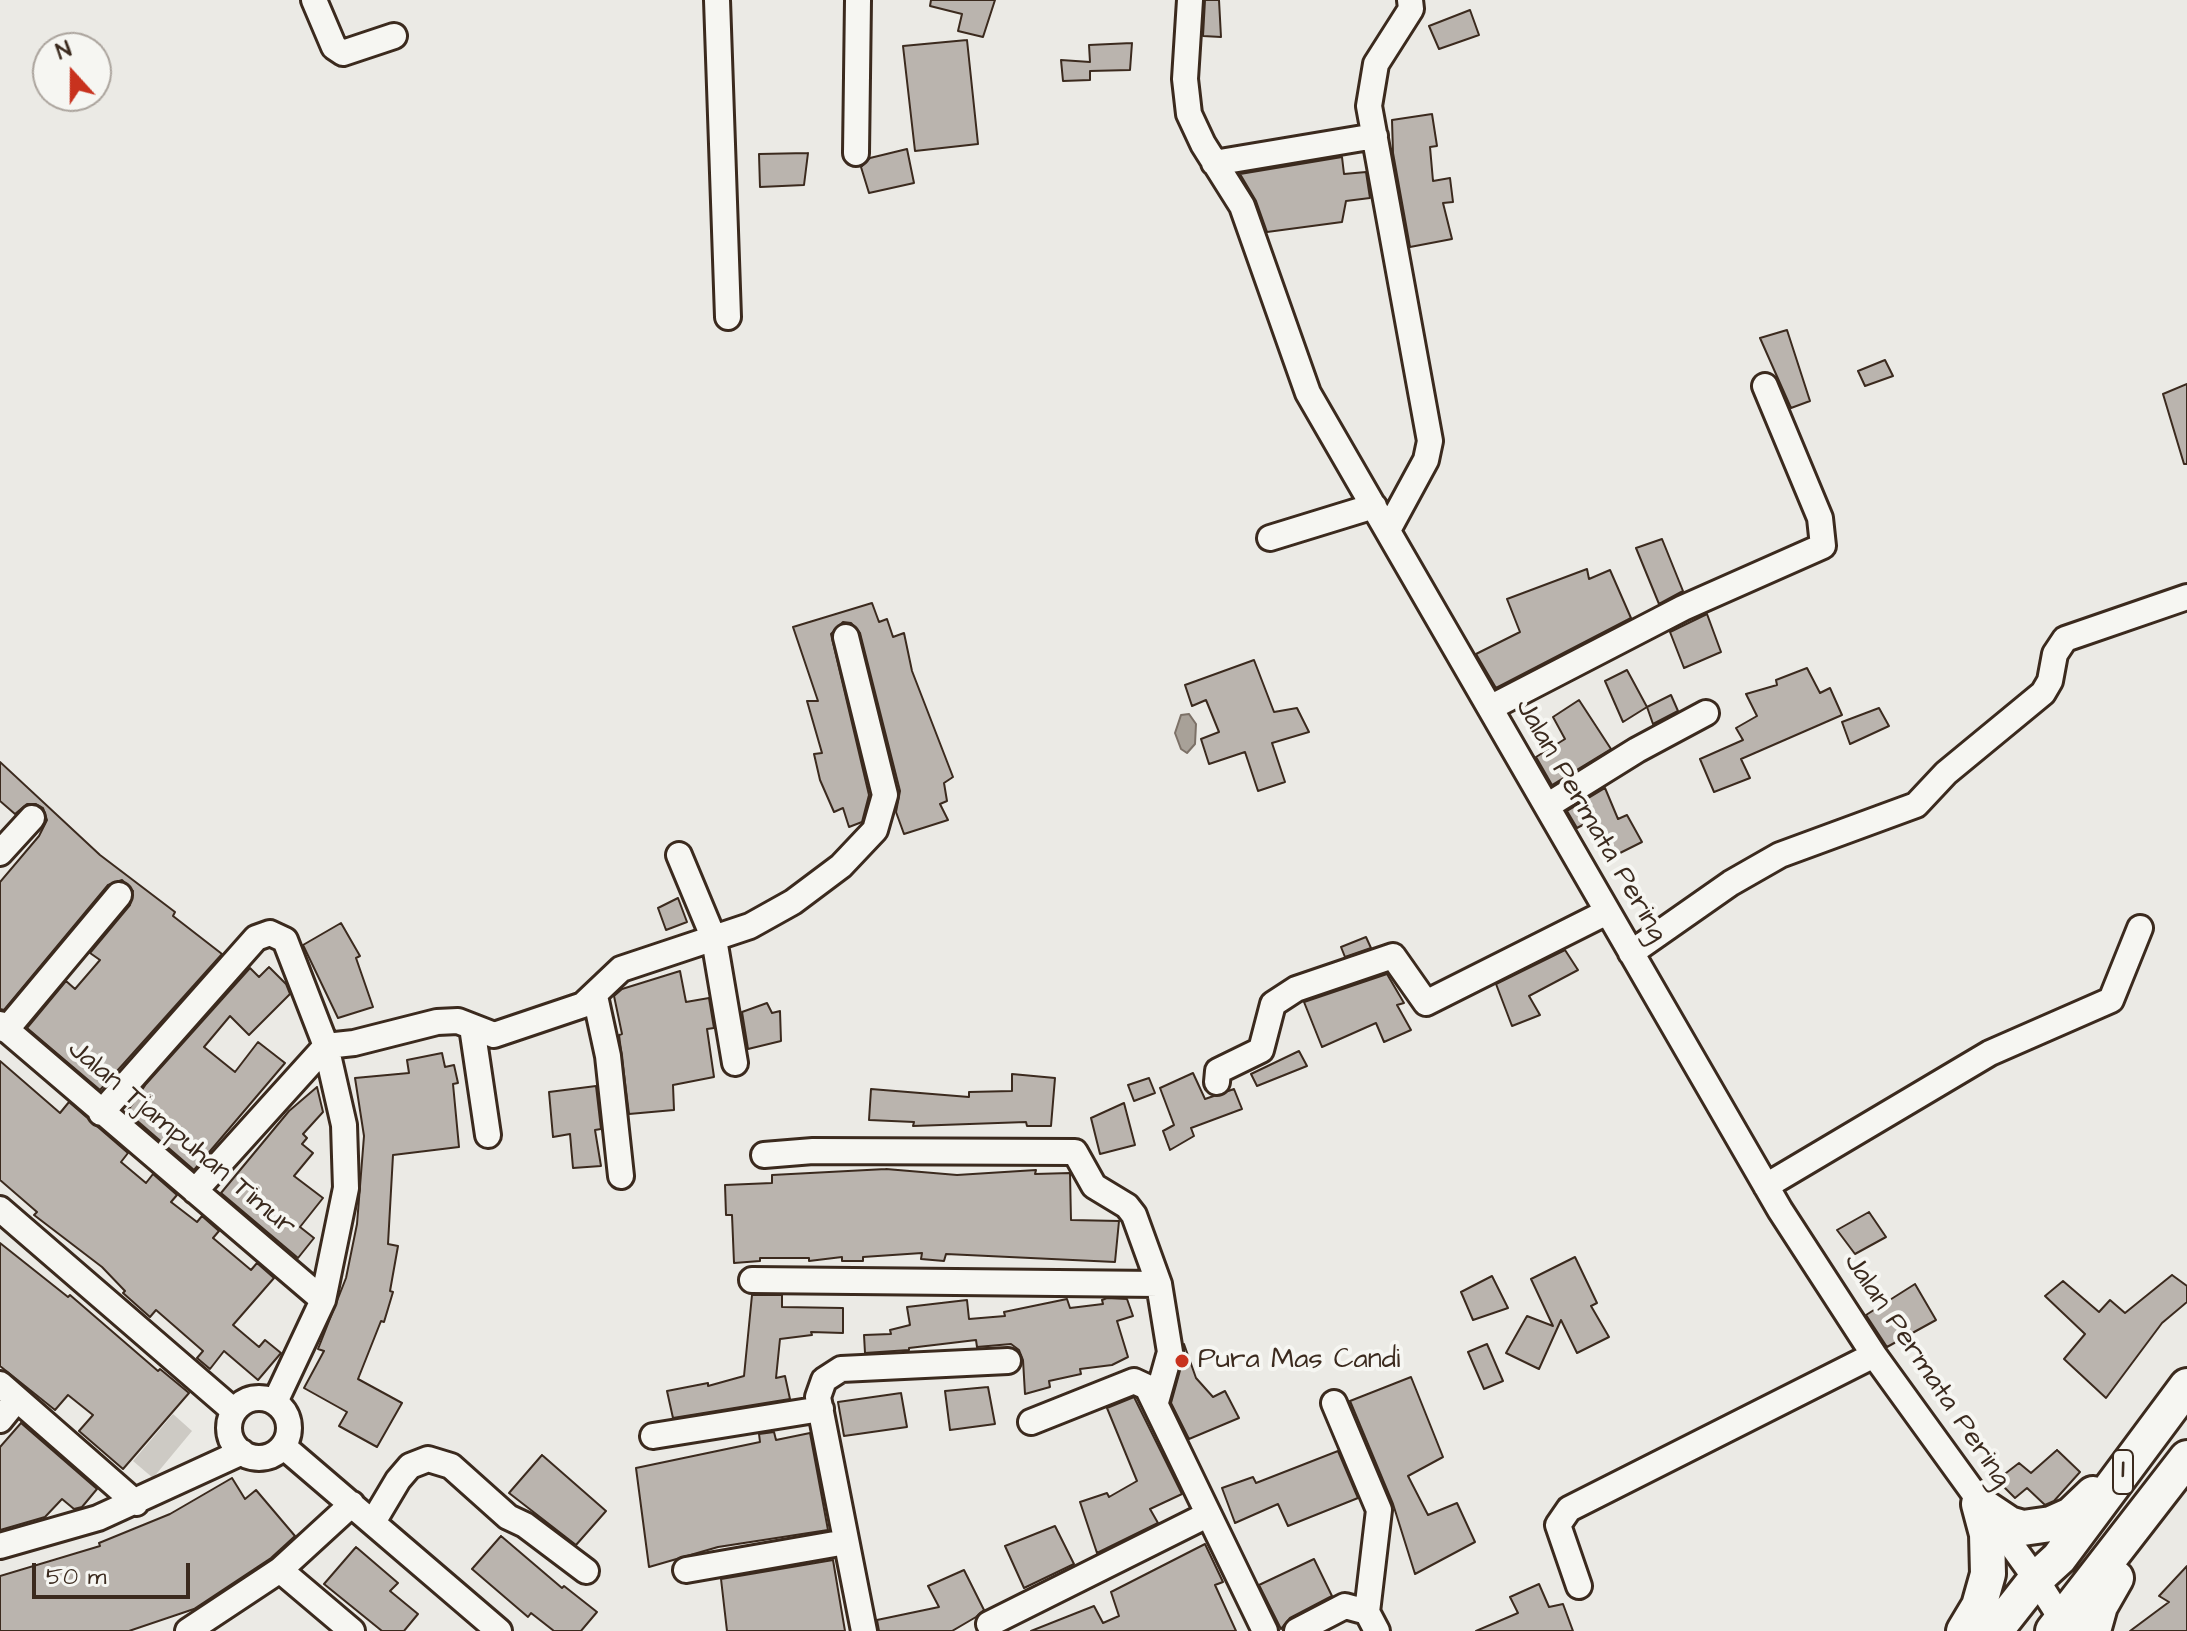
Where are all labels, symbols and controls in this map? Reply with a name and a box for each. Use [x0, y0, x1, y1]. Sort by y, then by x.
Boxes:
north arrow [32, 32, 112, 112]
text: N [52, 34, 76, 68]
street label: Jalan Permata Pering [1507, 693, 1673, 949]
street label: Jalan Tjampuhan Timur [60, 1034, 302, 1244]
street label: Jalan Permata Pering [1835, 1247, 2017, 1495]
place label: Pura Mas Candi [1198, 1344, 1400, 1378]
marker: Pura Mas Candi [1173, 1352, 1191, 1370]
road number: 1 [2113, 1450, 2133, 1494]
scale bar [36, 1547, 194, 1597]
text: 50 m [46, 1560, 106, 1594]

